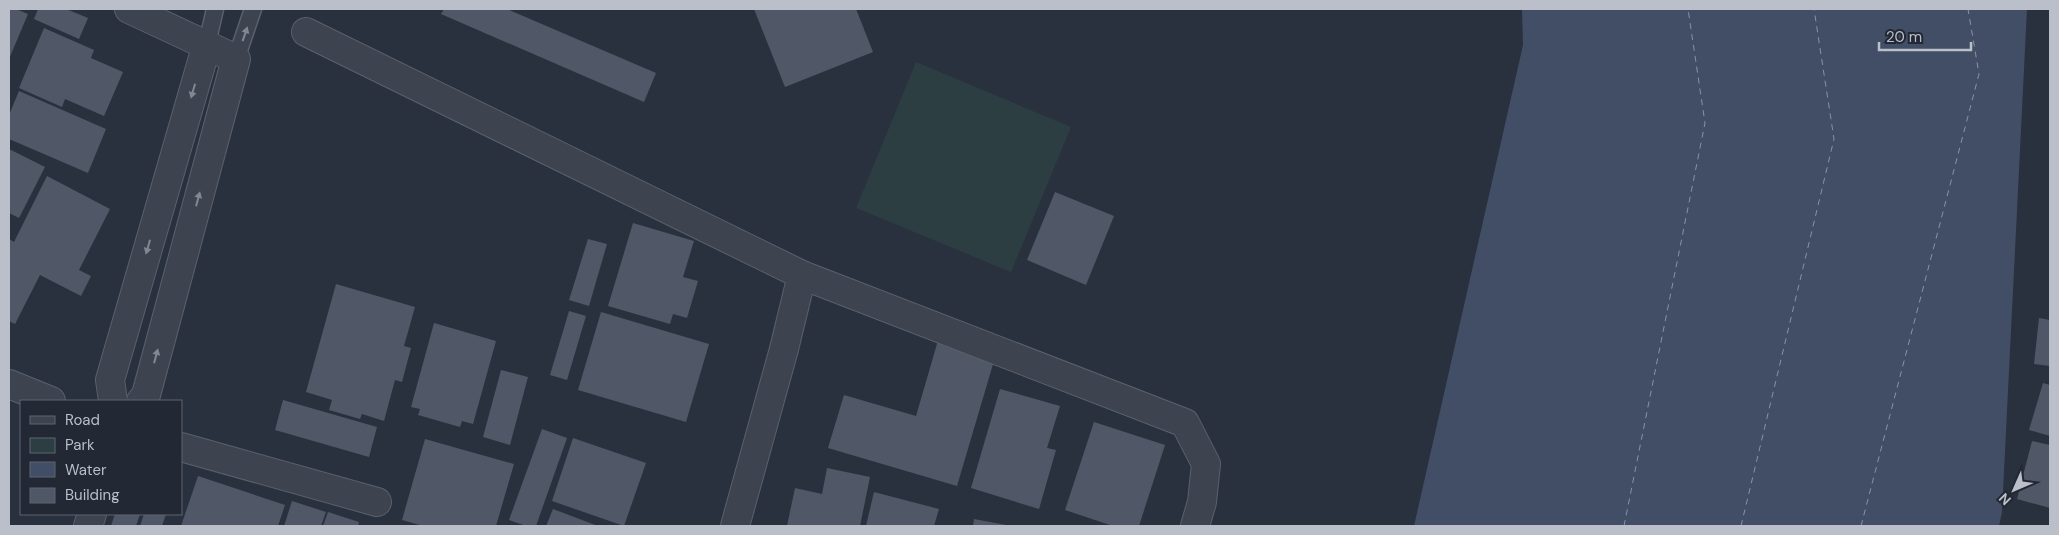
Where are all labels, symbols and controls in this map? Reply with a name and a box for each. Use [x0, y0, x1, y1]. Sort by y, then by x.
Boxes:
scale bar [1879, 20, 1972, 52]
one-way arrow [242, 26, 249, 41]
text: 20 m [1886, 27, 1922, 47]
one-way arrow [189, 83, 197, 98]
one-way arrow [195, 191, 203, 206]
one-way arrow [144, 239, 152, 254]
one-way arrow [153, 348, 161, 363]
legend [20, 400, 182, 515]
text: Road [65, 410, 100, 430]
text: Park [65, 435, 95, 455]
text: Water [65, 460, 107, 480]
north arrow [1989, 465, 2039, 515]
text: Building [65, 485, 120, 505]
text: N [1995, 489, 2015, 509]

